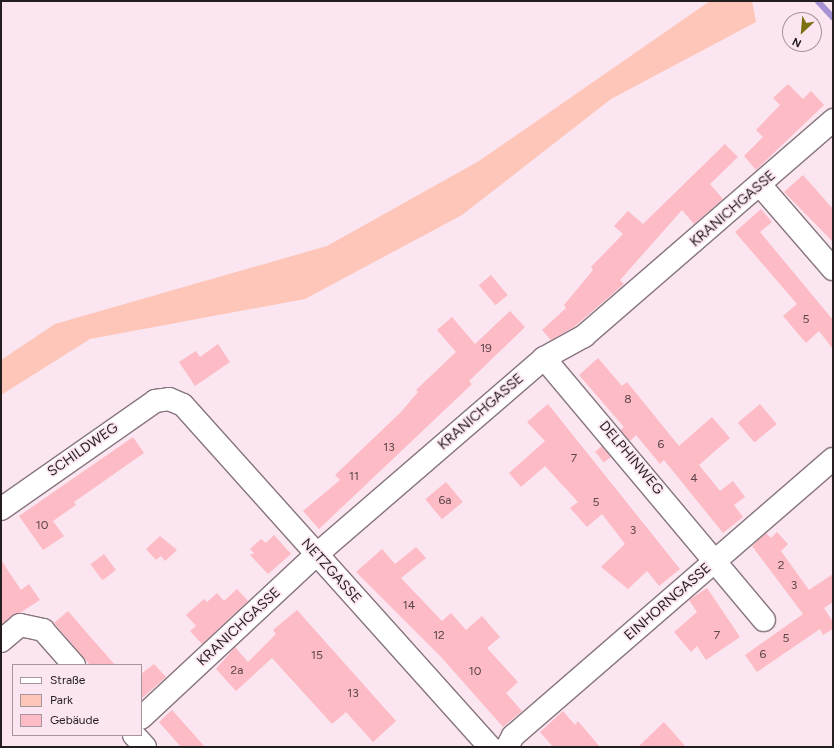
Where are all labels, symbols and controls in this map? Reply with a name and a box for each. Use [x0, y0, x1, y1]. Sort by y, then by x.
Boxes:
north arrow [782, 12, 822, 52]
text: N [790, 35, 804, 50]
street label: KRANICHGASSE [687, 167, 779, 251]
house number: 5 [803, 313, 809, 327]
house number: 19 [480, 342, 492, 356]
street label: KRANICHGASSE [435, 370, 527, 454]
house number: 8 [624, 393, 632, 407]
street label: DELPHINWEG [595, 418, 667, 498]
street label: SCHILDWEG [45, 420, 121, 480]
house number: 6 [658, 438, 664, 452]
house number: 13 [383, 441, 395, 455]
house number: 7 [571, 452, 577, 466]
house number: 11 [349, 470, 359, 484]
house number: 4 [690, 472, 698, 486]
house number: 6a [439, 494, 451, 508]
house number: 5 [593, 496, 599, 510]
house number: 10 [36, 519, 48, 533]
house number: 3 [630, 524, 636, 538]
street label: NETZGASSE [298, 535, 364, 607]
house number: 2 [778, 559, 784, 573]
street label: EINHORNGASSE [621, 560, 715, 644]
house number: 3 [791, 579, 797, 593]
street label: KRANICHGASSE [194, 584, 284, 670]
house number: 14 [403, 599, 415, 613]
house number: 12 [433, 629, 445, 643]
house number: 7 [714, 629, 720, 643]
house number: 5 [783, 632, 789, 646]
house number: 6 [760, 648, 766, 662]
house number: 15 [311, 649, 323, 663]
legend [12, 664, 142, 736]
house number: 2a [231, 664, 243, 678]
house number: 10 [469, 665, 481, 679]
text: Straße [50, 673, 85, 687]
house number: 13 [347, 687, 359, 701]
text: Park [50, 693, 73, 707]
text: Gebäude [50, 713, 99, 727]

